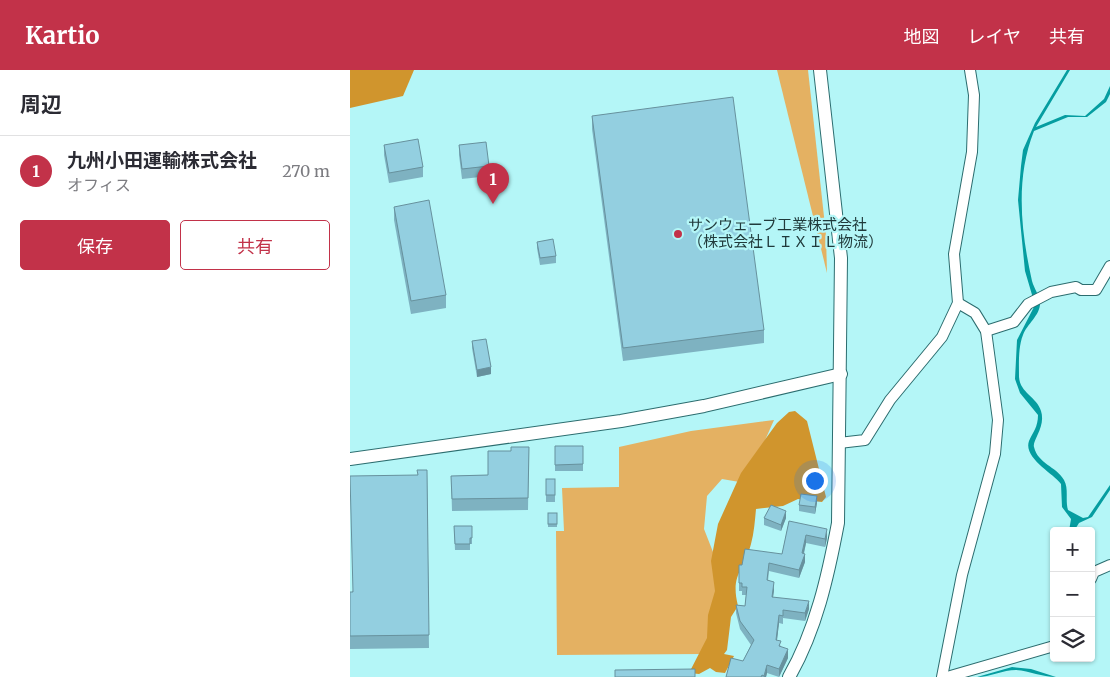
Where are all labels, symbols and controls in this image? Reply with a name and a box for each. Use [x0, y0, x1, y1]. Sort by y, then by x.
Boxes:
text: Kartio [25, 20, 100, 51]
text: 地図 [904, 25, 940, 48]
text: レイヤ [968, 25, 1021, 48]
text: 共有 [1049, 25, 1085, 48]
text: 周辺 [20, 91, 62, 118]
text: 九州小田運輸株式会社 [67, 148, 257, 172]
text: 1 [32, 161, 40, 181]
text: 270 m [282, 161, 330, 181]
pin: 1 [477, 163, 509, 204]
text: オフィス [67, 175, 131, 195]
place label: サンウェーブ工業株式会社 （株式会社ＬＩＸＩＬ物流） [688, 215, 883, 251]
button: 保存 [20, 220, 170, 270]
button: 共有 [180, 220, 330, 270]
marker: サンウェーブ工業株式会社 （株式会社ＬＩＸＩＬ物流） [672, 228, 684, 240]
your location [802, 468, 828, 494]
map controls [1050, 527, 1095, 662]
button: + [1050, 527, 1095, 572]
button: − [1050, 572, 1095, 617]
button: layers [1050, 617, 1095, 662]

